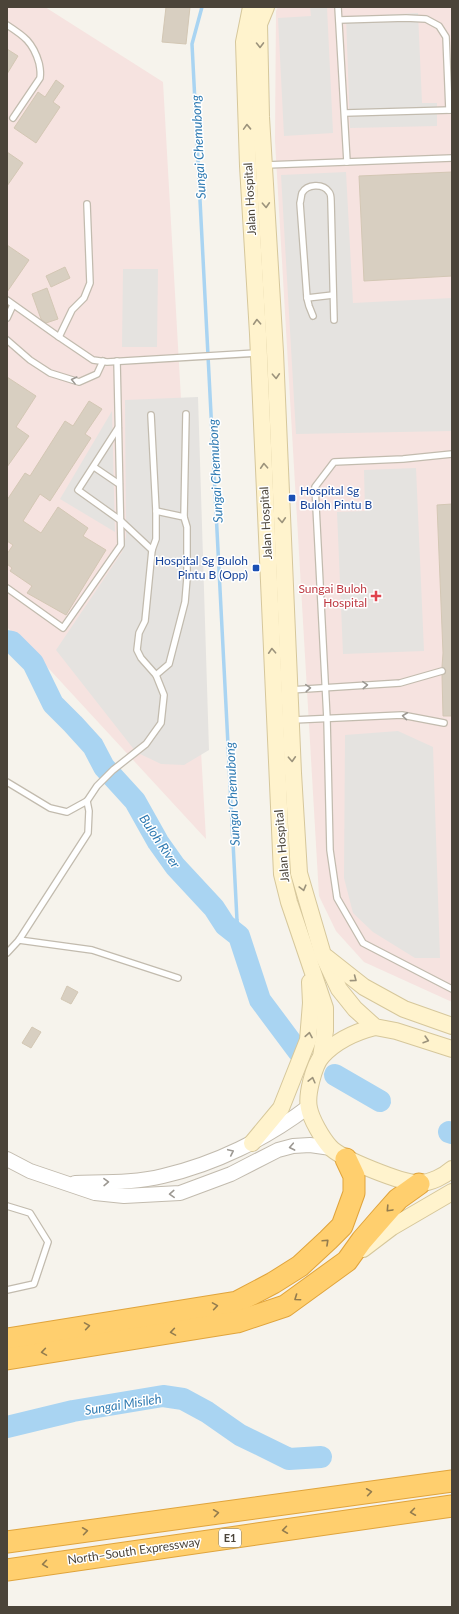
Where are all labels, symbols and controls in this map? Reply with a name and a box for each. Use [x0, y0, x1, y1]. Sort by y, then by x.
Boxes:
one-way arrow [256, 42, 264, 48]
water label: Sungai Chemubong [187, 94, 209, 199]
one-way arrow [243, 124, 251, 130]
street label: Jalan Hospital [240, 162, 259, 236]
one-way arrow [262, 201, 271, 208]
one-way arrow [253, 319, 262, 325]
one-way arrow [271, 373, 280, 379]
one-way arrow [71, 376, 77, 384]
water label: Sungai Chemubong [204, 418, 226, 523]
one-way arrow [259, 463, 268, 469]
place label: Hospital Sg Buloh Pintu B [300, 483, 372, 512]
street label: Jalan Hospital [256, 486, 275, 560]
marker: Hospital Sg Buloh Pintu B [287, 493, 297, 503]
one-way arrow [278, 517, 286, 523]
place label: Hospital Sg Buloh Pintu B (Opp) [155, 553, 248, 582]
marker: Hospital Sg Buloh Pintu B (Opp) [251, 563, 261, 573]
place label: Sungai Buloh Hospital [298, 581, 367, 610]
marker: Sungai Buloh Hospital [370, 590, 382, 602]
one-way arrow [268, 648, 276, 654]
one-way arrow [362, 681, 368, 690]
one-way arrow [305, 684, 311, 693]
one-way arrow [402, 712, 408, 721]
water label: Sungai Chemubong [221, 741, 243, 846]
one-way arrow [288, 756, 297, 762]
street label: Jalan Hospital [271, 809, 292, 883]
water label: Buloh River [136, 811, 184, 871]
one-way arrow [298, 885, 307, 892]
one-way arrow [349, 974, 356, 981]
one-way arrow [304, 1032, 312, 1038]
one-way arrow [422, 1035, 429, 1044]
one-way arrow [307, 1077, 315, 1083]
one-way arrow [289, 1142, 295, 1151]
one-way arrow [227, 1149, 235, 1157]
one-way arrow [103, 1178, 109, 1186]
one-way arrow [169, 1190, 175, 1198]
one-way arrow [387, 1204, 394, 1212]
one-way arrow [321, 1239, 329, 1247]
one-way arrow [294, 1293, 301, 1300]
one-way arrow [212, 1302, 218, 1311]
one-way arrow [84, 1323, 90, 1331]
one-way arrow [169, 1327, 176, 1336]
one-way arrow [41, 1347, 47, 1356]
water label: Sungai Misileh [84, 1390, 163, 1418]
one-way arrow [366, 1488, 372, 1497]
one-way arrow [410, 1507, 416, 1516]
one-way arrow [213, 1509, 219, 1518]
one-way arrow [282, 1525, 288, 1534]
one-way arrow [82, 1527, 88, 1536]
road number: E1 [219, 1529, 241, 1547]
street label: North–South Expressway [67, 1534, 202, 1567]
one-way arrow [42, 1559, 48, 1568]

